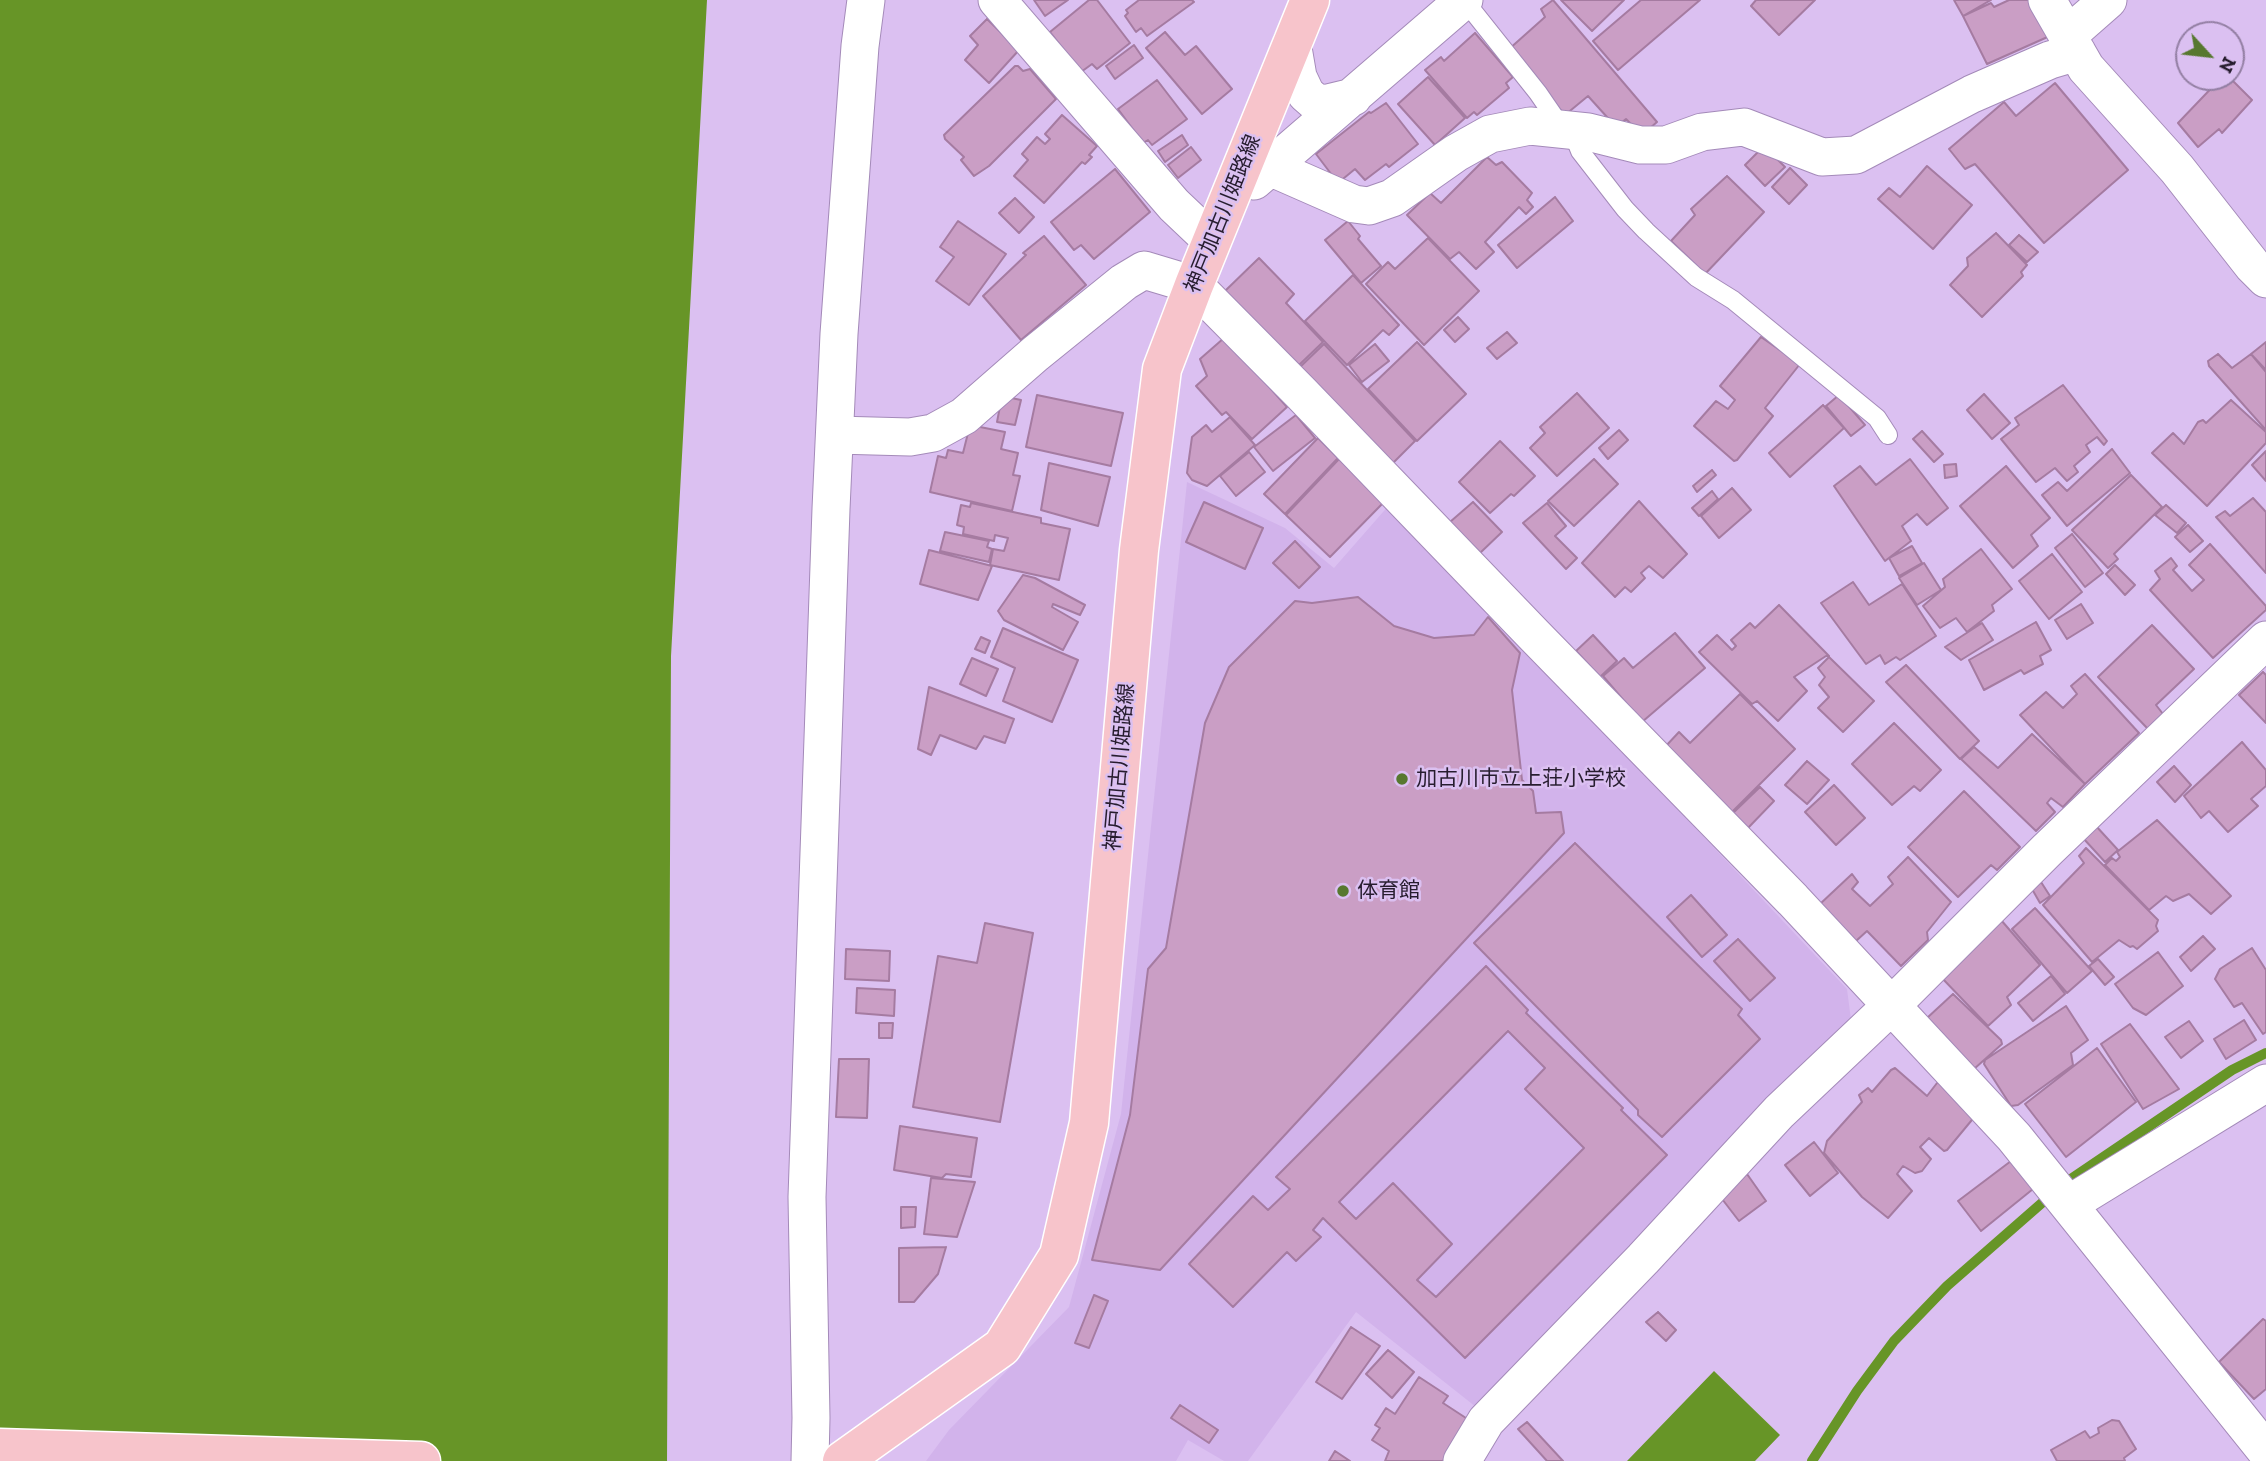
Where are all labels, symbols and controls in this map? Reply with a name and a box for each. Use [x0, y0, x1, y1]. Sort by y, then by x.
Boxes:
north arrow [2175, 21, 2245, 91]
text: N [2214, 53, 2241, 77]
street label: 神戸加古川姫路線 [1180, 131, 1266, 297]
street label: 神戸加古川姫路線 [1100, 682, 1140, 852]
place label: 加古川市立上荘小学校 [1416, 766, 1626, 792]
marker: 加古川市立上荘小学校 [1394, 771, 1410, 787]
place label: 体育館 [1357, 878, 1420, 904]
marker: 体育館 [1335, 883, 1351, 899]

